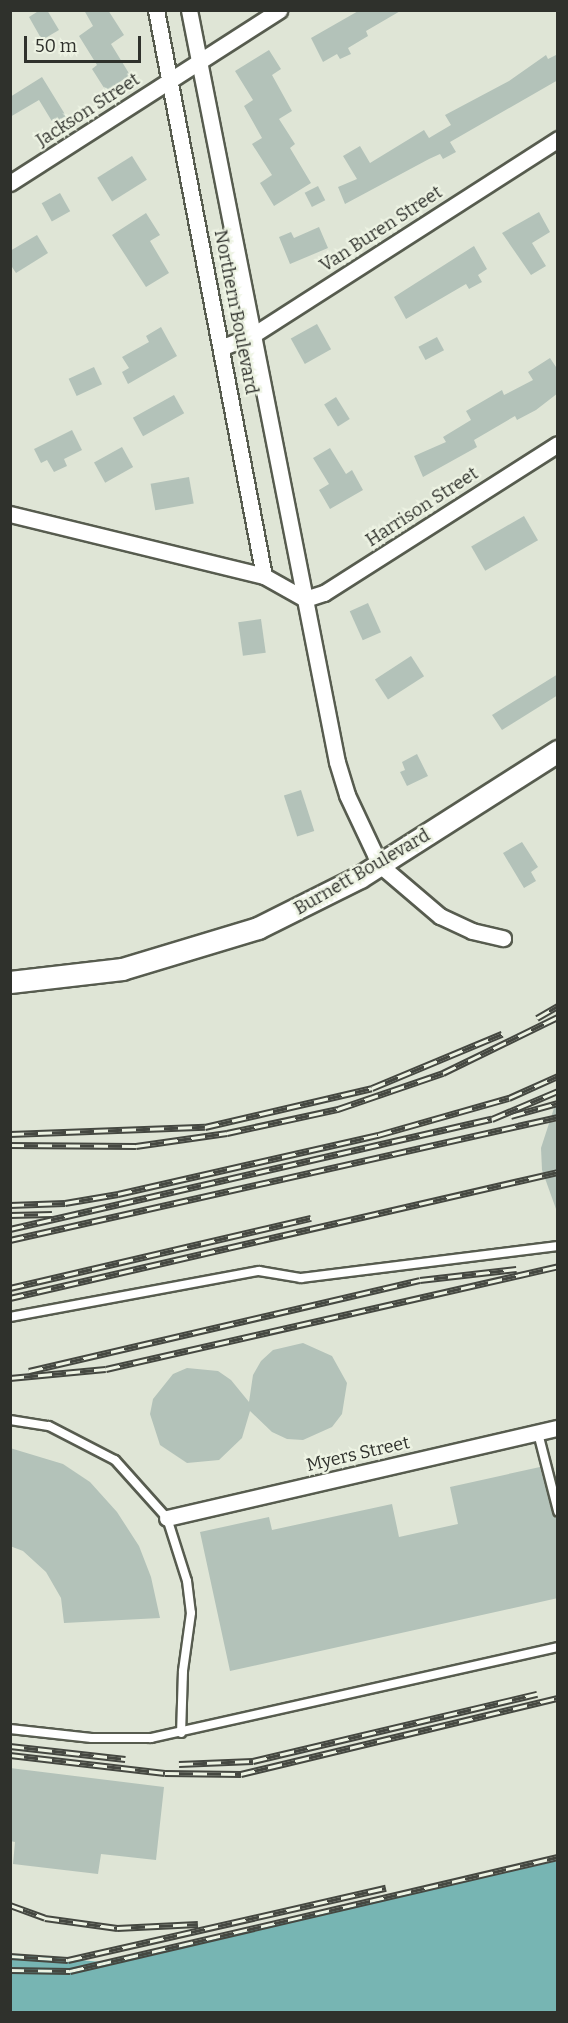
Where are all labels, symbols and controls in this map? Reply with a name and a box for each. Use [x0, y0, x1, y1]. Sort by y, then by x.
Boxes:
scale bar [27, 24, 144, 62]
text: 50 m [35, 35, 77, 57]
street label: Jackson Street [32, 69, 144, 151]
street label: Van Buren Street [316, 181, 446, 277]
street label: Northern Boulevard [209, 228, 263, 396]
street label: Harrison Street [362, 463, 482, 551]
street label: Burnett Boulevard [290, 824, 434, 920]
street label: Myers Street [304, 1432, 412, 1476]

